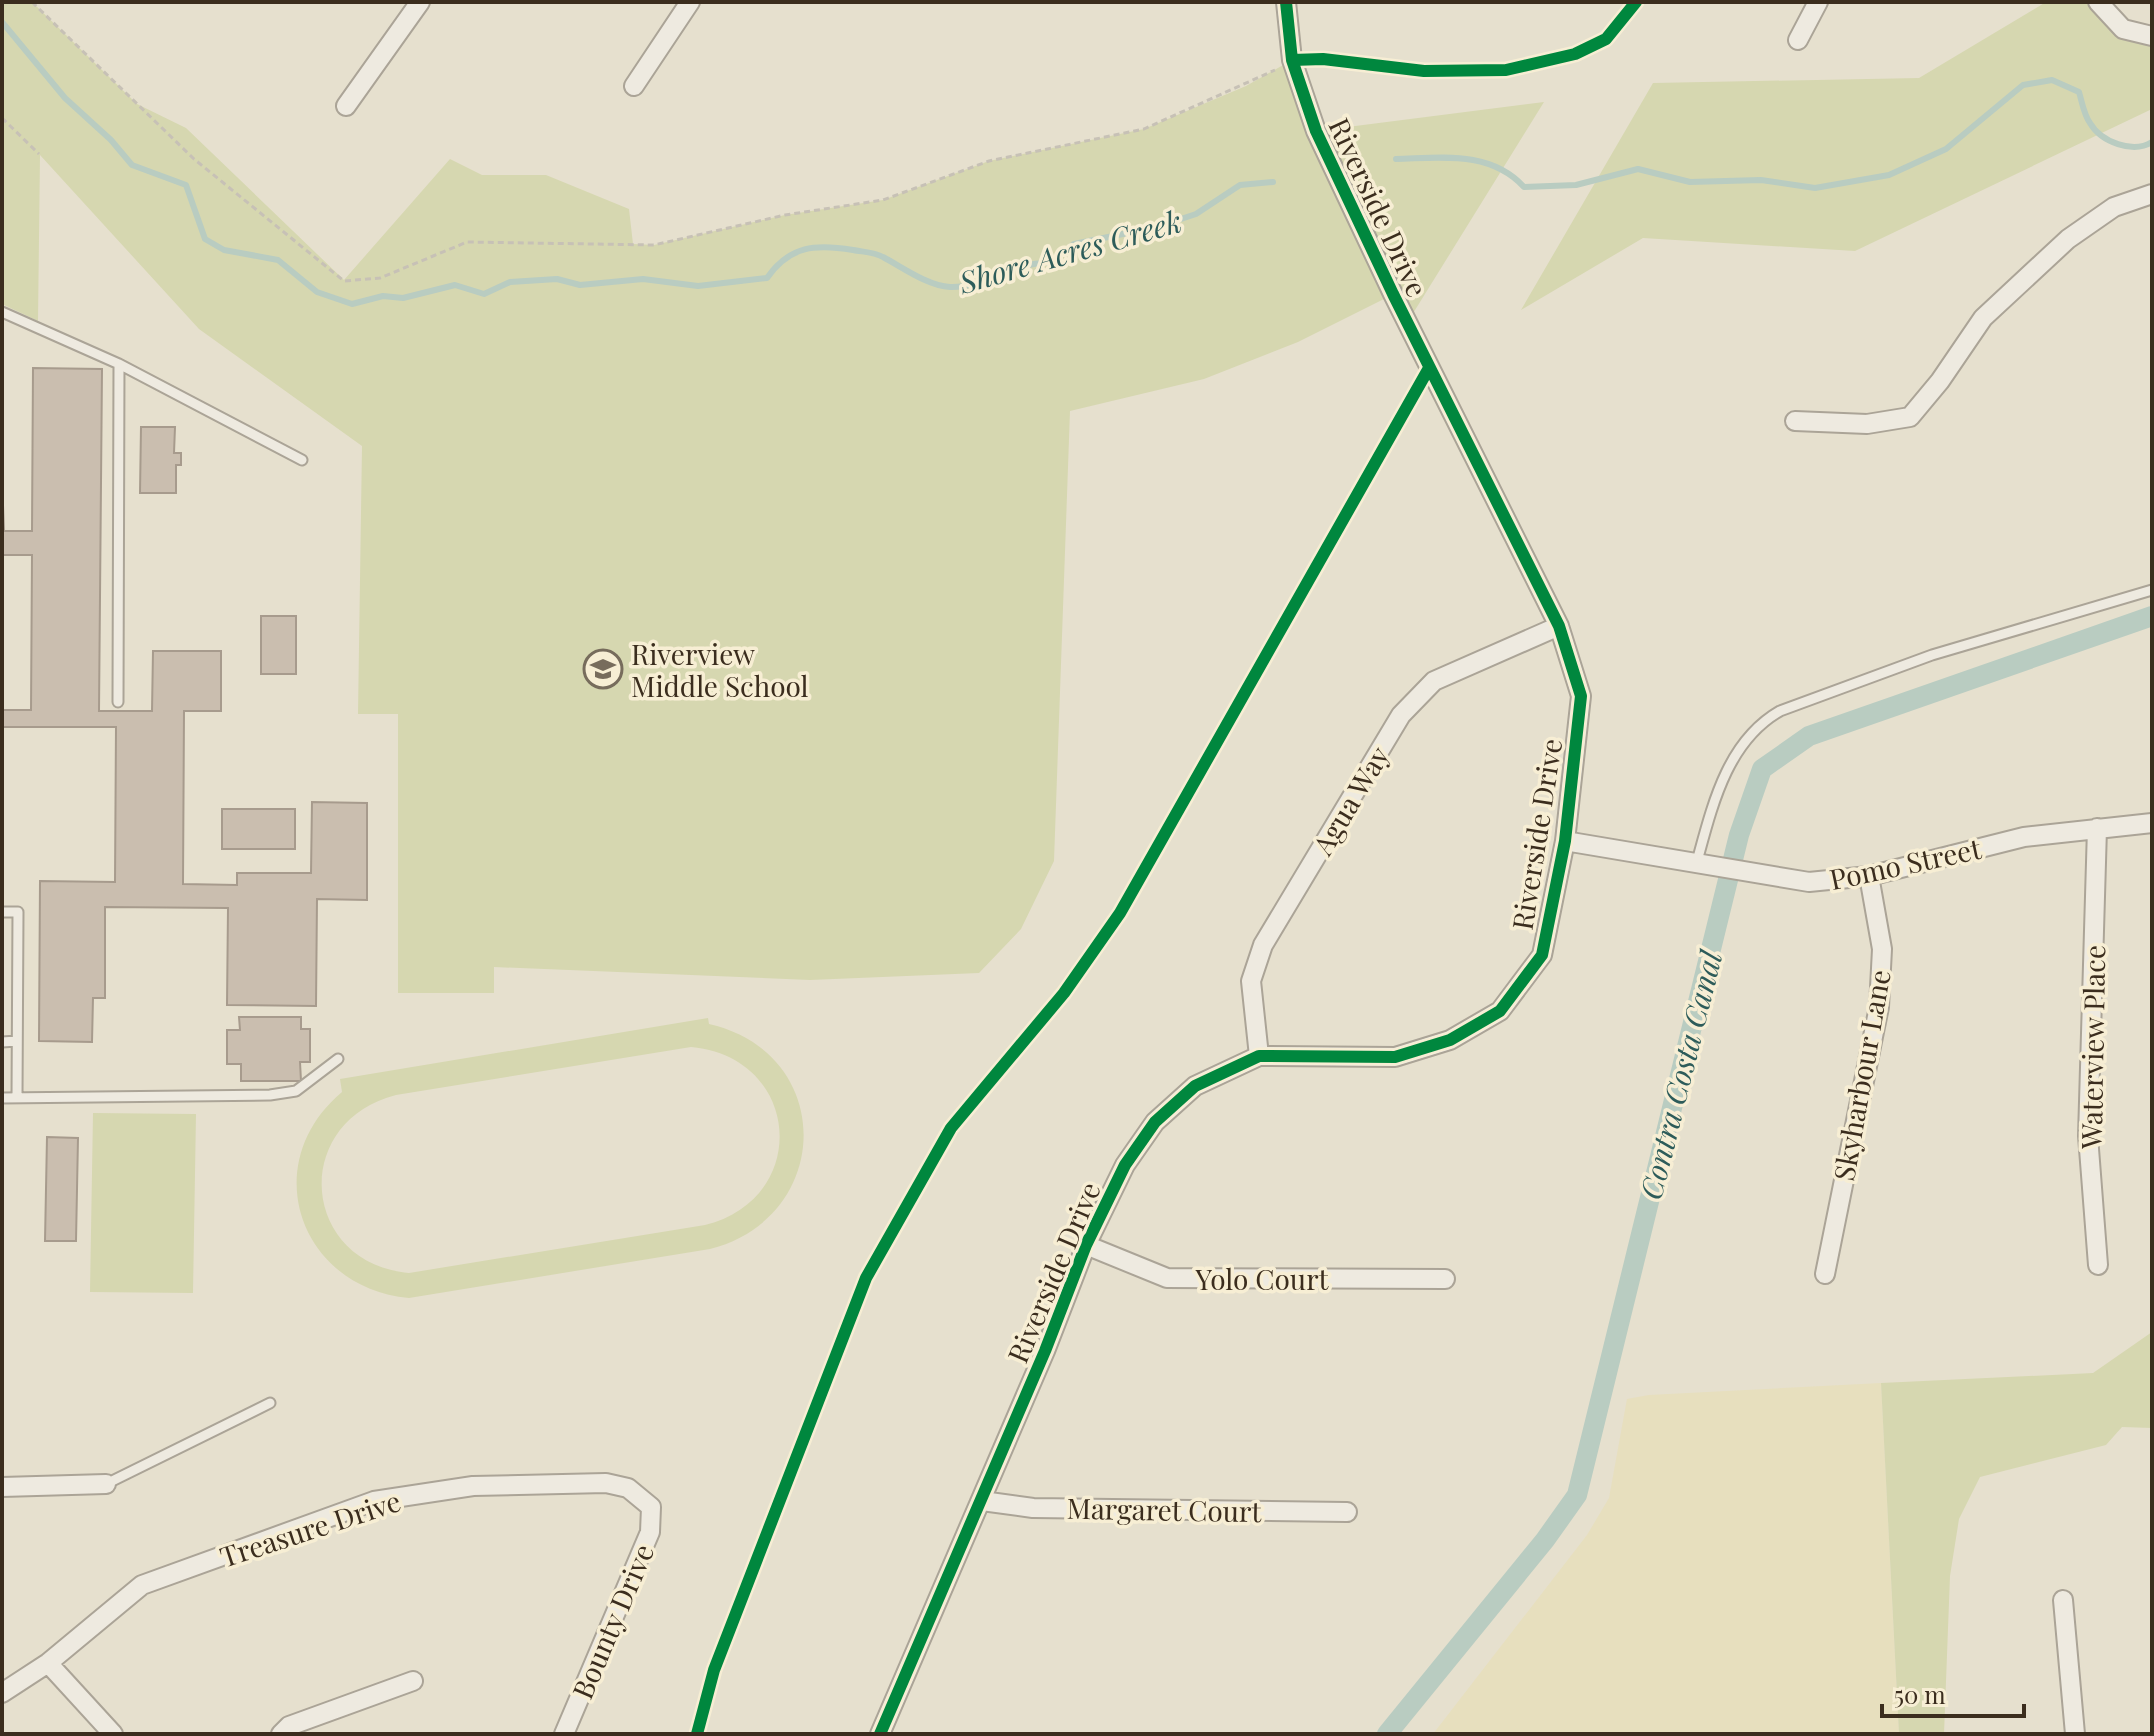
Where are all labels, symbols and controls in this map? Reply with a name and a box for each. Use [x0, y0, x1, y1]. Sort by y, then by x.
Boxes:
street label: Riverside Drive [1321, 112, 1437, 302]
water label: Shore Acres Creek [953, 200, 1186, 302]
place label: Riverview Middle School [631, 635, 809, 704]
school or university icon: Riverview Middle School [582, 648, 624, 690]
street label: Riverside Drive [1503, 736, 1569, 932]
street label: Agua Way [1303, 739, 1397, 862]
street label: Pomo Street [1826, 829, 1985, 897]
water label: Contra Costa Canal [1630, 945, 1731, 1203]
street label: Waterview Place [2072, 945, 2112, 1150]
street label: Skyharbour Lane [1824, 967, 1898, 1183]
street label: Riverside Drive [998, 1176, 1108, 1368]
street label: Yolo Court [1194, 1260, 1330, 1297]
street label: Treasure Drive [215, 1481, 405, 1575]
street label: Margaret Court [1066, 1489, 1263, 1529]
street label: Bounty Drive [563, 1538, 661, 1704]
scale bar [1882, 1668, 2024, 1718]
text: 50 m [1894, 1678, 1946, 1710]

